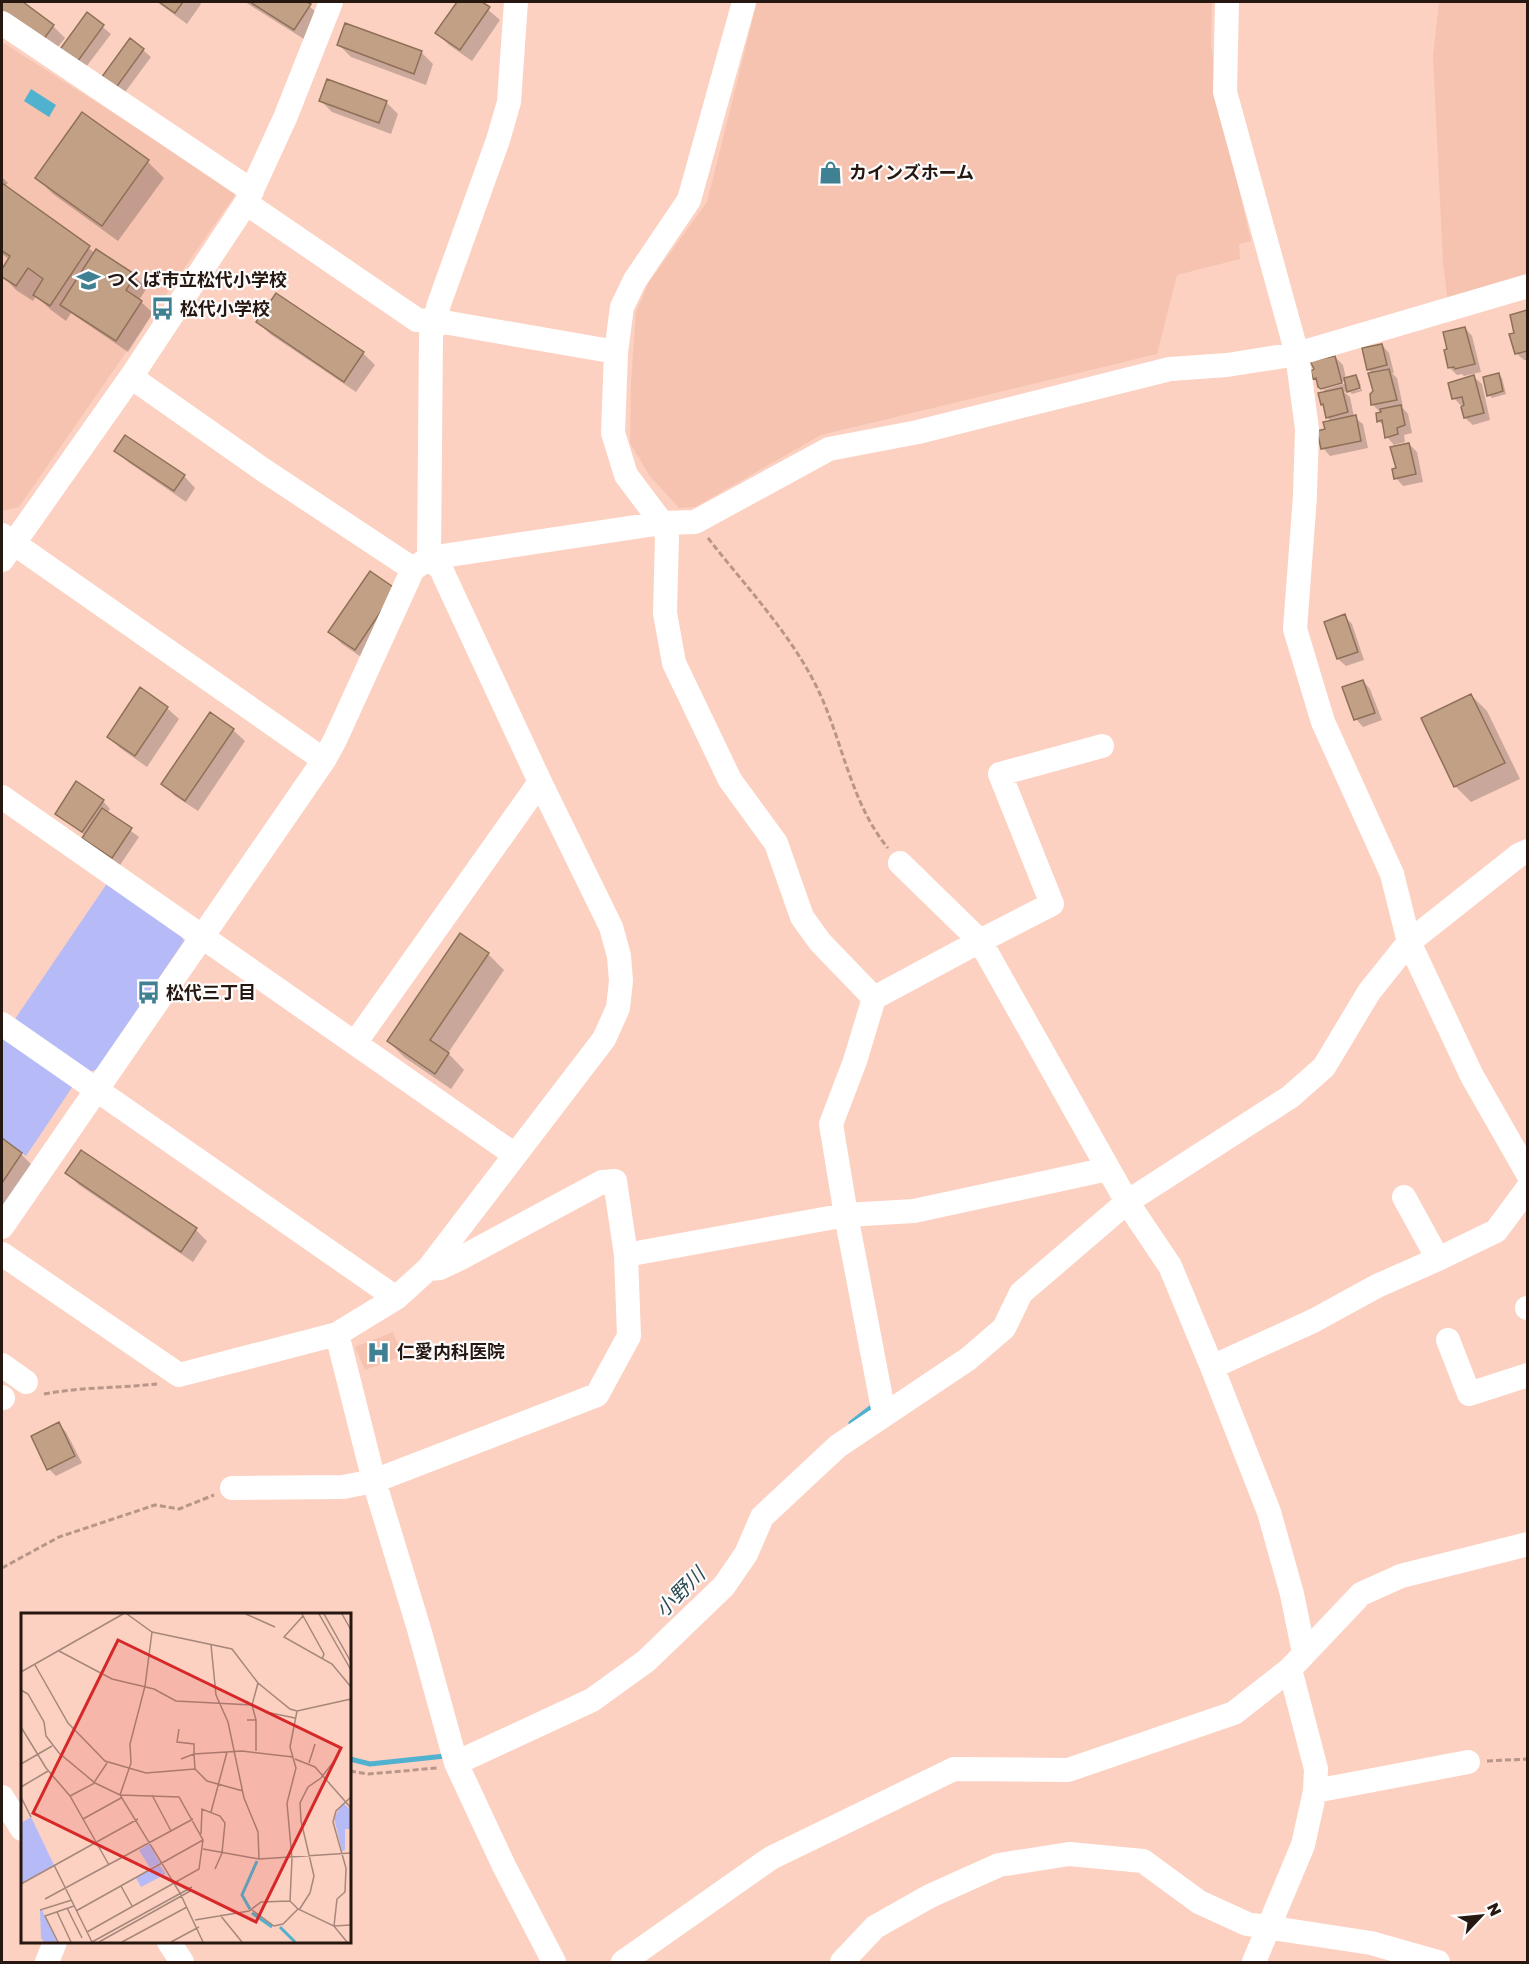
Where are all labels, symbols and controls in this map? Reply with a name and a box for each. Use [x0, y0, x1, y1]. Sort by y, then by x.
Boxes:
shop icon: カインズホーム [818, 160, 844, 186]
place label: カインズホーム [849, 161, 974, 183]
school or university icon: つくば市立松代小学校 [76, 267, 102, 293]
place label: つくば市立松代小学校 [107, 268, 287, 290]
bus stop icon: 松代小学校 [149, 296, 175, 322]
place label: 松代小学校 [180, 297, 270, 319]
bus stop icon: 松代三丁目 [135, 980, 161, 1006]
place label: 松代三丁目 [166, 981, 256, 1003]
hospital icon: 仁愛内科医院 [366, 1339, 392, 1365]
place label: 仁愛内科医院 [397, 1340, 505, 1362]
water label: 小野川 [650, 1560, 710, 1621]
inset map [21, 1613, 351, 1943]
north arrow [1451, 1886, 1511, 1946]
text: N [1483, 1900, 1506, 1919]

